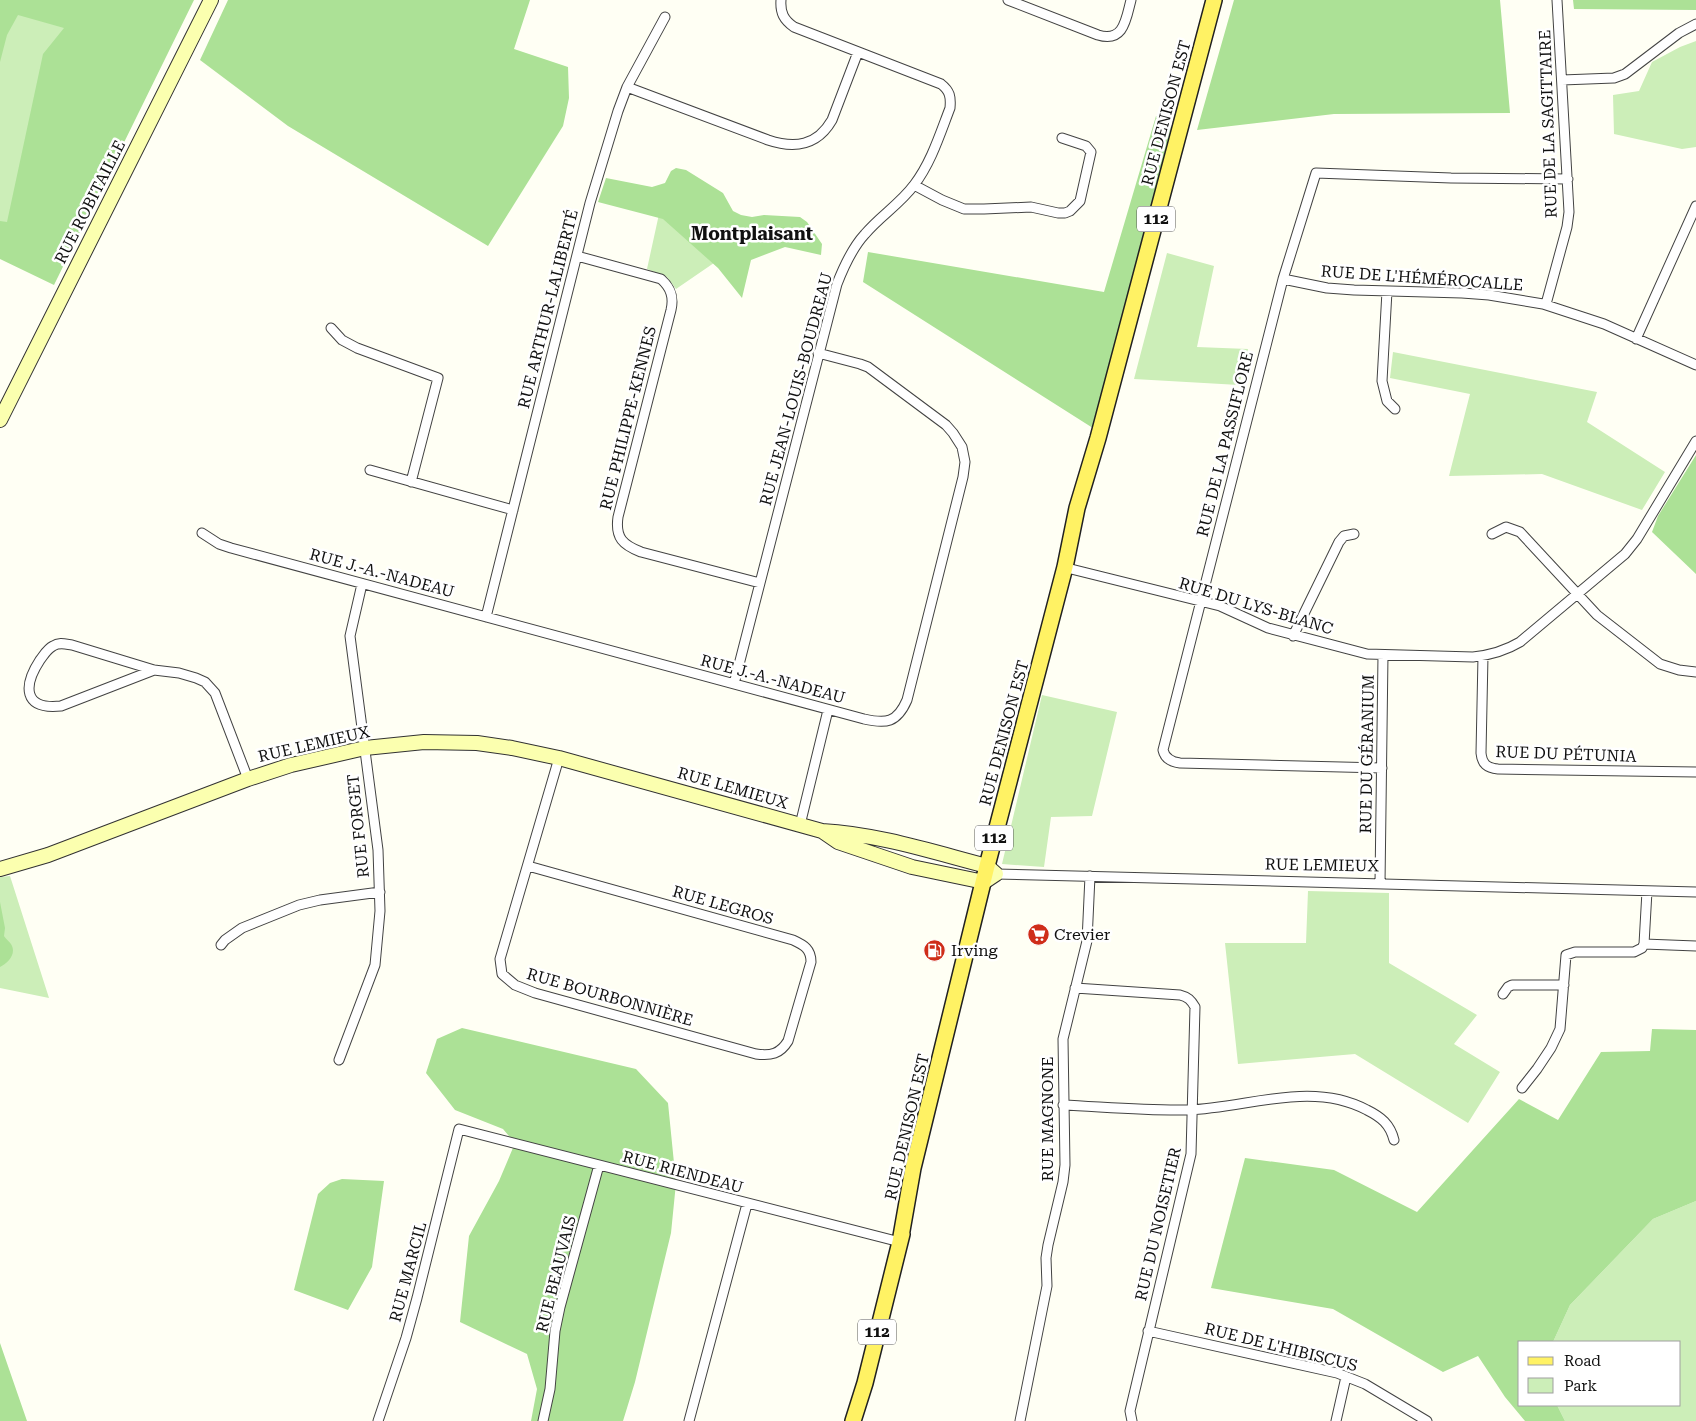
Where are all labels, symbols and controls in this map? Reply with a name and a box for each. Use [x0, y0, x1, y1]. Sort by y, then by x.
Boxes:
street label: RUE DE LA SAGITTAIRE [1535, 29, 1561, 219]
street label: RUE DENISON EST [1137, 38, 1195, 188]
street label: RUE ROBITAILLE [51, 137, 129, 267]
road number: 112 [1137, 206, 1175, 232]
street label: RUE ARTHUR-LALIBERTÉ [514, 207, 582, 411]
district label: Montplaisant [691, 223, 813, 244]
street label: RUE DE L'HÉMÉROCALLE [1320, 261, 1524, 295]
street label: RUE JEAN-LOUIS-BOUDREAU [756, 270, 836, 507]
street label: RUE PHILIPPE-KENNES [596, 324, 660, 512]
street label: RUE DE LA PASSIFLORE [1193, 349, 1257, 539]
street label: RUE J.-A.-NADEAU [308, 545, 457, 601]
street label: RUE DU LYS-BLANC [1177, 573, 1335, 639]
street label: RUE J.-A.-NADEAU [699, 651, 848, 707]
street label: RUE DENISON EST [975, 658, 1033, 808]
street label: RUE DU GÉRANIUM [1356, 674, 1378, 834]
street label: RUE LEMIEUX [256, 722, 372, 766]
street label: RUE DU PÉTUNIA [1495, 742, 1638, 766]
street label: RUE LEMIEUX [675, 763, 791, 813]
street label: RUE FORGET [343, 773, 373, 879]
road number: 112 [975, 826, 1013, 850]
street label: RUE LEMIEUX [1265, 855, 1379, 875]
street label: RUE LEGROS [670, 882, 776, 928]
supermarket icon: Crevier [1026, 922, 1050, 946]
place label: Crevier [1054, 925, 1111, 944]
fuel station icon: Irving [923, 938, 947, 962]
place label: Irving [951, 941, 999, 960]
street label: RUE BOURBONNIÈRE [525, 964, 695, 1030]
street label: RUE DENISON EST [881, 1052, 933, 1202]
street label: RUE MAGNONE [1038, 1056, 1057, 1182]
street label: RUE DU NOISETIER [1131, 1145, 1185, 1303]
street label: RUE RIENDEAU [621, 1147, 746, 1197]
street label: RUE BEAUVAIS [532, 1214, 580, 1334]
street label: RUE MARCIL [386, 1220, 431, 1324]
street label: RUE DE L'HIBISCUS [1203, 1319, 1359, 1375]
road number: 112 [858, 1320, 896, 1344]
legend [1518, 1341, 1681, 1406]
text: Road [1564, 1352, 1601, 1370]
text: Park [1564, 1377, 1598, 1395]

